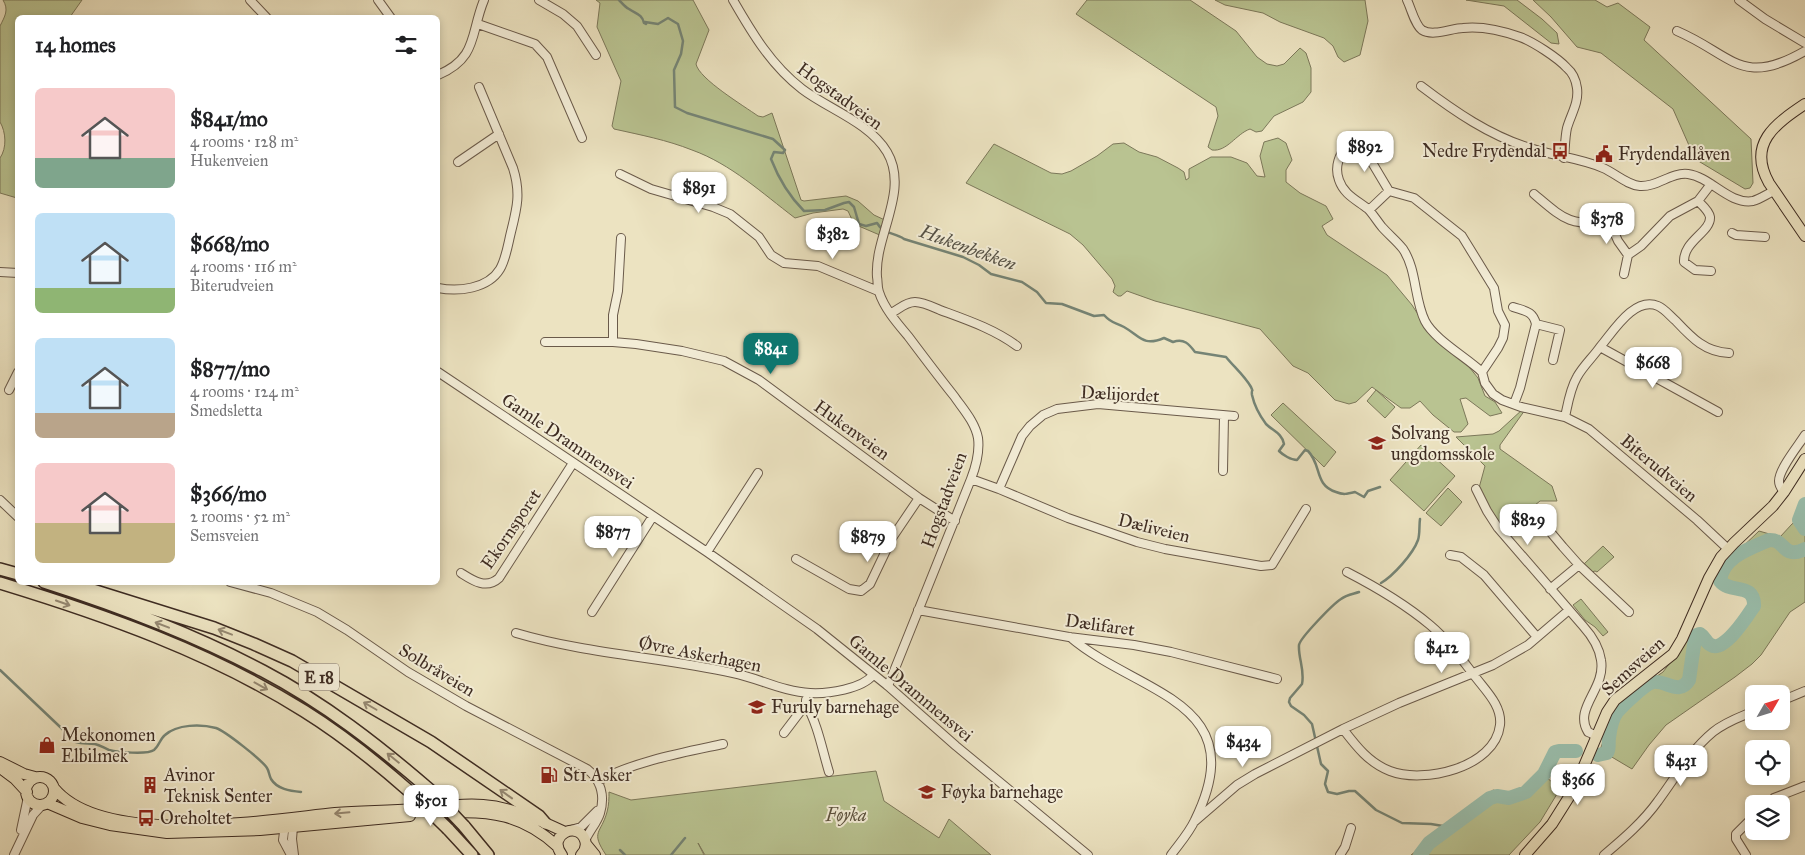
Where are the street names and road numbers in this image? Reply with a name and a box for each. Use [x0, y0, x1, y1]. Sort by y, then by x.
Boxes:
street label: Hogstadveien [792, 58, 887, 135]
street label: Dælijordet [1080, 381, 1161, 407]
street label: Gamle Drammensvei [497, 388, 639, 494]
street label: Hukenveien [810, 395, 894, 465]
street label: Biterudveien [1616, 429, 1702, 507]
street label: Hogstadveien [916, 449, 973, 551]
street label: Ekornsporet [476, 484, 546, 573]
street label: Dæliveien [1116, 508, 1193, 548]
street label: Dælifaret [1064, 609, 1137, 641]
street label: Gamle Drammensvei [844, 630, 978, 746]
street label: Øvre Askerhagen [637, 631, 764, 678]
street label: Semsveien [1597, 632, 1669, 700]
street label: Solbråveien [395, 639, 479, 702]
road number: E 18 [299, 664, 339, 690]

